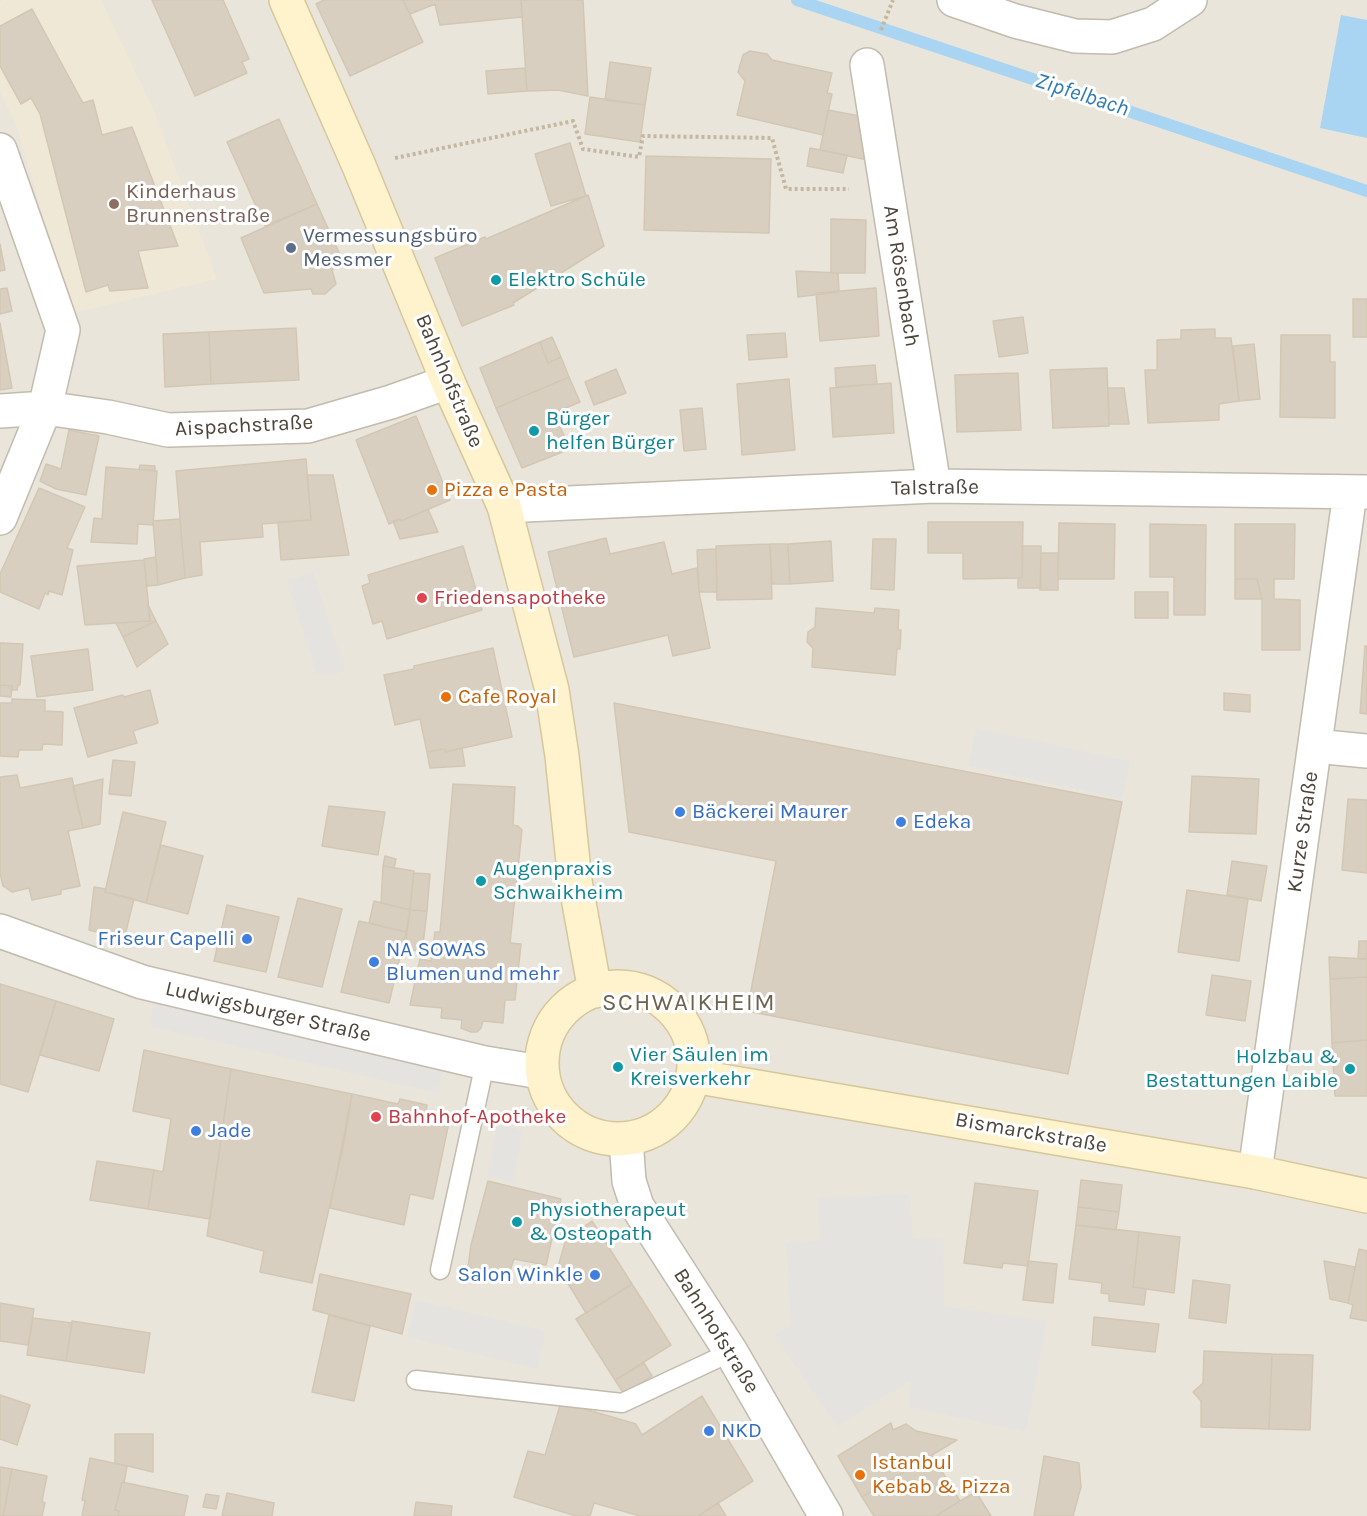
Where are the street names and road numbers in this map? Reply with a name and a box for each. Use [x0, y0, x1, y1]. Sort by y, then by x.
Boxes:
street label: Am Rösenbach [877, 203, 925, 349]
street label: Bahnhofstraße [410, 310, 488, 452]
street label: Aispachstraße [174, 410, 314, 442]
street label: Talstraße [891, 475, 979, 501]
street label: Kurze Straße [1282, 770, 1324, 894]
street label: Ludwigsburger Straße [163, 976, 373, 1048]
street label: Bismarckstraße [953, 1107, 1109, 1159]
street label: Bahnhofstraße [668, 1264, 764, 1398]

